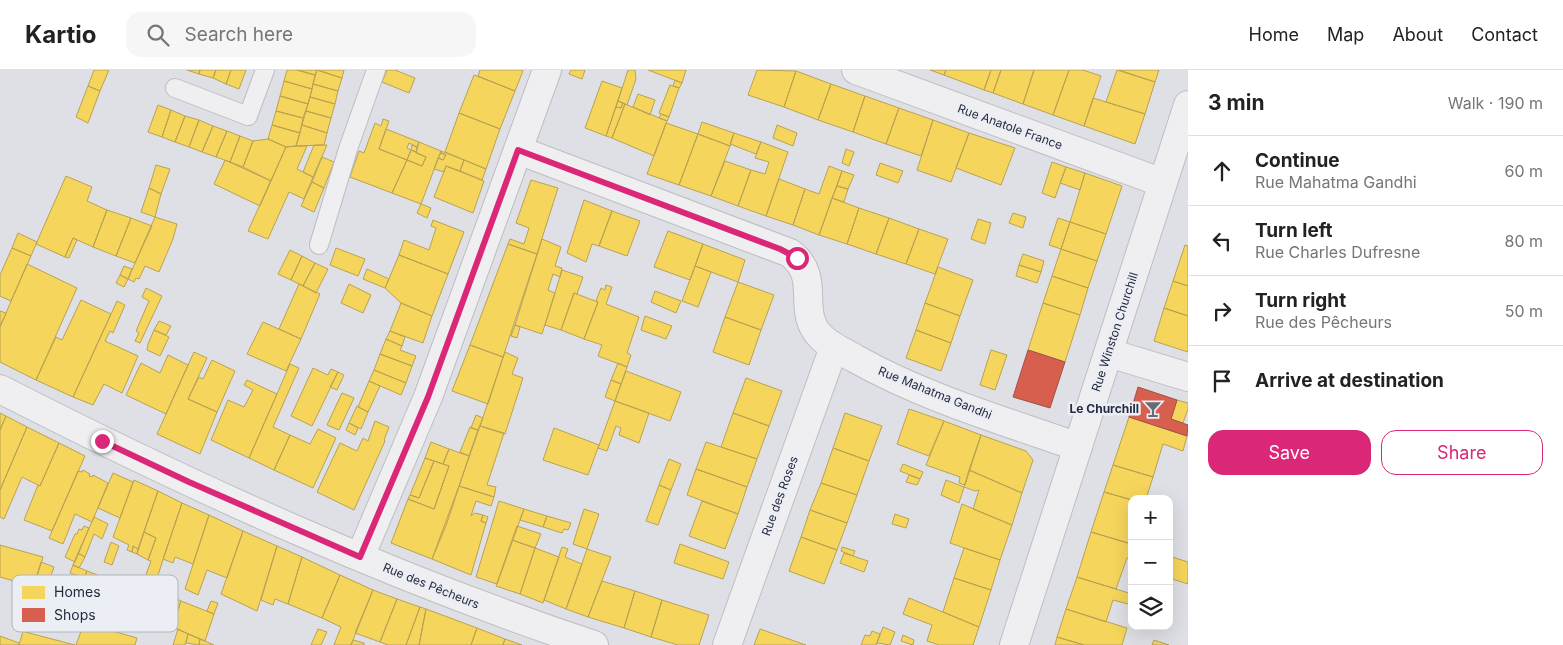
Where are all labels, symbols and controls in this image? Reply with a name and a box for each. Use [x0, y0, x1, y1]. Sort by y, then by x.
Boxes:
search box [126, 12, 476, 57]
text: Kartio [25, 20, 96, 49]
icon: search [144, 21, 172, 49]
text: Search here [184, 23, 293, 46]
text: Home [1249, 24, 1299, 45]
text: Map [1327, 24, 1364, 45]
text: About [1392, 24, 1443, 45]
text: Contact [1471, 24, 1538, 45]
text: 3 min [1208, 90, 1264, 115]
text: Walk · 190 m [1448, 93, 1543, 113]
street label: Rue Anatole France [956, 101, 1065, 152]
text: Continue [1255, 149, 1340, 172]
icon: ahead [1208, 157, 1236, 185]
text: 60 m [1504, 161, 1543, 181]
text: Rue Mahatma Gandhi [1255, 172, 1417, 192]
text: Turn left [1255, 219, 1333, 242]
icon: left [1208, 227, 1236, 255]
text: 80 m [1504, 231, 1543, 251]
text: Rue Charles Dufresne [1255, 242, 1420, 262]
route start [786, 247, 809, 270]
street label: Rue Winston Churchill [1088, 270, 1141, 393]
text: Turn right [1255, 289, 1346, 312]
icon: right [1208, 297, 1236, 325]
text: 50 m [1505, 301, 1543, 321]
text: Rue des Pêcheurs [1255, 312, 1392, 332]
street label: Rue Mahatma Gandhi [876, 363, 994, 422]
icon: arrive [1208, 367, 1236, 395]
text: Arrive at destination [1255, 369, 1444, 392]
bar icon: Le Churchill [1143, 399, 1163, 419]
place label: Le Churchill [1070, 401, 1139, 416]
route end [91, 430, 114, 453]
button: Save [1208, 430, 1371, 475]
button: Share [1381, 430, 1543, 475]
street label: Rue des Roses [758, 454, 801, 538]
map controls [1128, 495, 1173, 630]
button: + [1128, 495, 1173, 540]
button: − [1128, 540, 1173, 585]
street label: Rue des Pêcheurs [381, 559, 482, 612]
legend [12, 575, 178, 632]
text: Homes [54, 583, 101, 600]
button: layers [1128, 585, 1173, 630]
text: Shops [54, 606, 96, 623]

